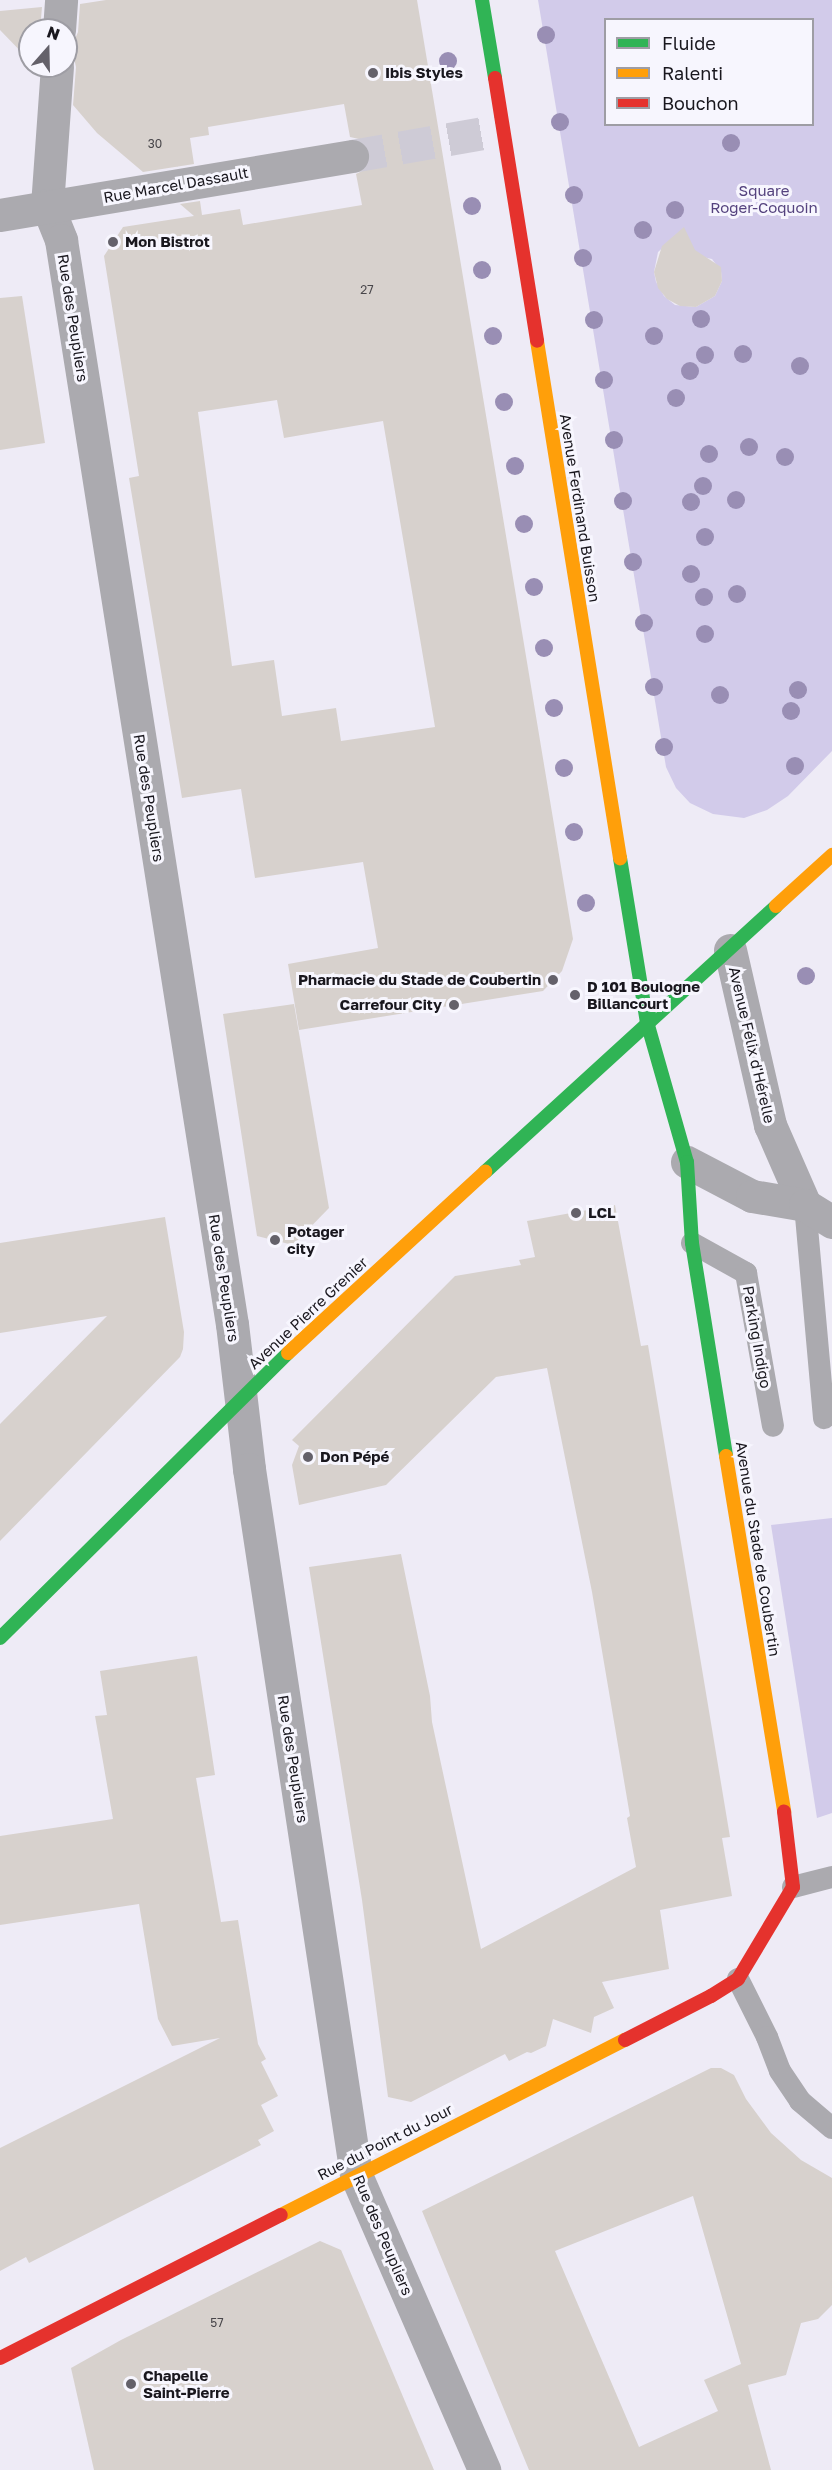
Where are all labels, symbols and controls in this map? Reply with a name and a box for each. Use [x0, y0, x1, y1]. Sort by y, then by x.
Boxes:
north arrow [18, 18, 78, 78]
legend [604, 18, 814, 126]
text: N [44, 21, 63, 44]
text: Fluide [662, 32, 716, 54]
text: Ralenti [662, 62, 723, 84]
place label: Ibis Styles [385, 64, 463, 82]
marker: Ibis Styles [366, 66, 380, 80]
text: Bouchon [662, 92, 739, 114]
house number: 30 [148, 137, 162, 151]
street label: Rue Marcel Dassault [102, 163, 250, 207]
park label: Square Roger-Coquoin [710, 181, 818, 216]
place label: Mon Bistrot [125, 233, 210, 251]
marker: Mon Bistrot [106, 235, 120, 249]
street label: Rue des Peupliers [54, 253, 92, 383]
house number: 27 [360, 283, 374, 297]
street label: Avenue Ferdinand Buisson [556, 413, 604, 603]
street label: Rue des Peupliers [130, 733, 168, 863]
street label: Avenue Félix d'Hérelle [725, 965, 779, 1125]
place label: Pharmacie du Stade de Coubertin [298, 971, 541, 989]
marker: Pharmacie du Stade de Coubertin [546, 973, 560, 987]
place label: D 101 Boulogne Billancourt [587, 977, 700, 1012]
marker: D 101 Boulogne Billancourt [568, 988, 582, 1002]
place label: Carrefour City [340, 996, 442, 1014]
marker: Carrefour City [447, 998, 461, 1012]
place label: LCL [588, 1204, 616, 1222]
marker: LCL [569, 1206, 583, 1220]
street label: Rue des Peupliers [205, 1213, 243, 1343]
place label: Potager city [287, 1222, 344, 1257]
marker: Potager city [268, 1233, 282, 1247]
street label: Avenue Pierre Grenier [245, 1253, 371, 1373]
street label: Parking Indigo [739, 1284, 775, 1390]
street label: Avenue du Stade de Coubertin [732, 1440, 784, 1658]
place label: Don Pépé [320, 1448, 389, 1466]
marker: Don Pépé [301, 1450, 315, 1464]
street label: Rue des Peupliers [274, 1694, 312, 1824]
street label: Rue du Point du Jour [314, 2100, 456, 2184]
street label: Rue des Peupliers [350, 2172, 416, 2298]
house number: 57 [210, 2316, 224, 2330]
place label: Chapelle Saint-Pierre [143, 2366, 230, 2401]
marker: Chapelle Saint-Pierre [124, 2377, 138, 2391]

